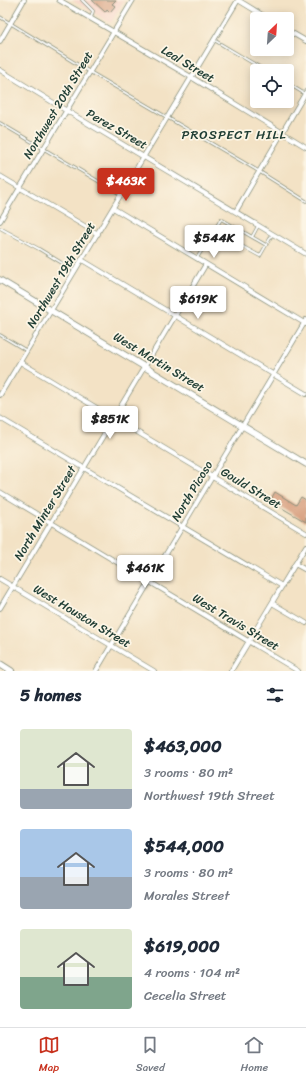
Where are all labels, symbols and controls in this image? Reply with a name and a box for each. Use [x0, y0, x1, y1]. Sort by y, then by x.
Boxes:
north arrow [250, 12, 294, 56]
map controls [250, 12, 294, 108]
street label: Leal Street [157, 39, 219, 89]
street label: Northwest 20th Street [17, 47, 99, 163]
button: locate [250, 64, 294, 108]
street label: Perez Street [82, 103, 152, 155]
district label: PROSPECT HILL [182, 123, 286, 146]
pin: $463K [98, 168, 154, 202]
text: $463K [106, 169, 146, 192]
street label: Northwest 19th Street [20, 218, 102, 332]
pin: $544K [186, 225, 242, 259]
text: $544K [194, 226, 234, 249]
pin: $619K [170, 286, 226, 320]
text: $619K [179, 287, 217, 310]
street label: West Martin Street [109, 326, 209, 398]
pin: $851K [82, 406, 138, 440]
text: $851K [91, 407, 129, 430]
street label: North Picoso [165, 456, 219, 526]
street label: North Minter Street [8, 460, 83, 565]
street label: Gould Street [216, 461, 286, 515]
pin: $461K [117, 555, 173, 589]
text: $461K [126, 556, 164, 579]
street label: West Houston Street [29, 578, 135, 654]
street label: West Travis Street [188, 587, 284, 657]
text: 5 homes [20, 680, 81, 710]
icon: filters [264, 684, 286, 706]
text: $463,000 [144, 731, 222, 761]
icon: home [52, 745, 100, 793]
text: 3 rooms · 80 m² [144, 761, 233, 784]
text: Northwest 19th Street [144, 784, 275, 807]
text: $544,000 [144, 831, 224, 861]
icon: home [52, 845, 100, 893]
text: 3 rooms · 80 m² [144, 861, 233, 884]
text: Morales Street [144, 884, 230, 907]
text: $619,000 [144, 931, 220, 961]
icon: home [52, 945, 100, 993]
text: 4 rooms · 104 m² [144, 961, 240, 984]
text: Cecelia Street [144, 984, 227, 1007]
tab: Map [38, 1034, 60, 1077]
tab: Saved [136, 1034, 165, 1077]
tab: Home [241, 1034, 268, 1077]

